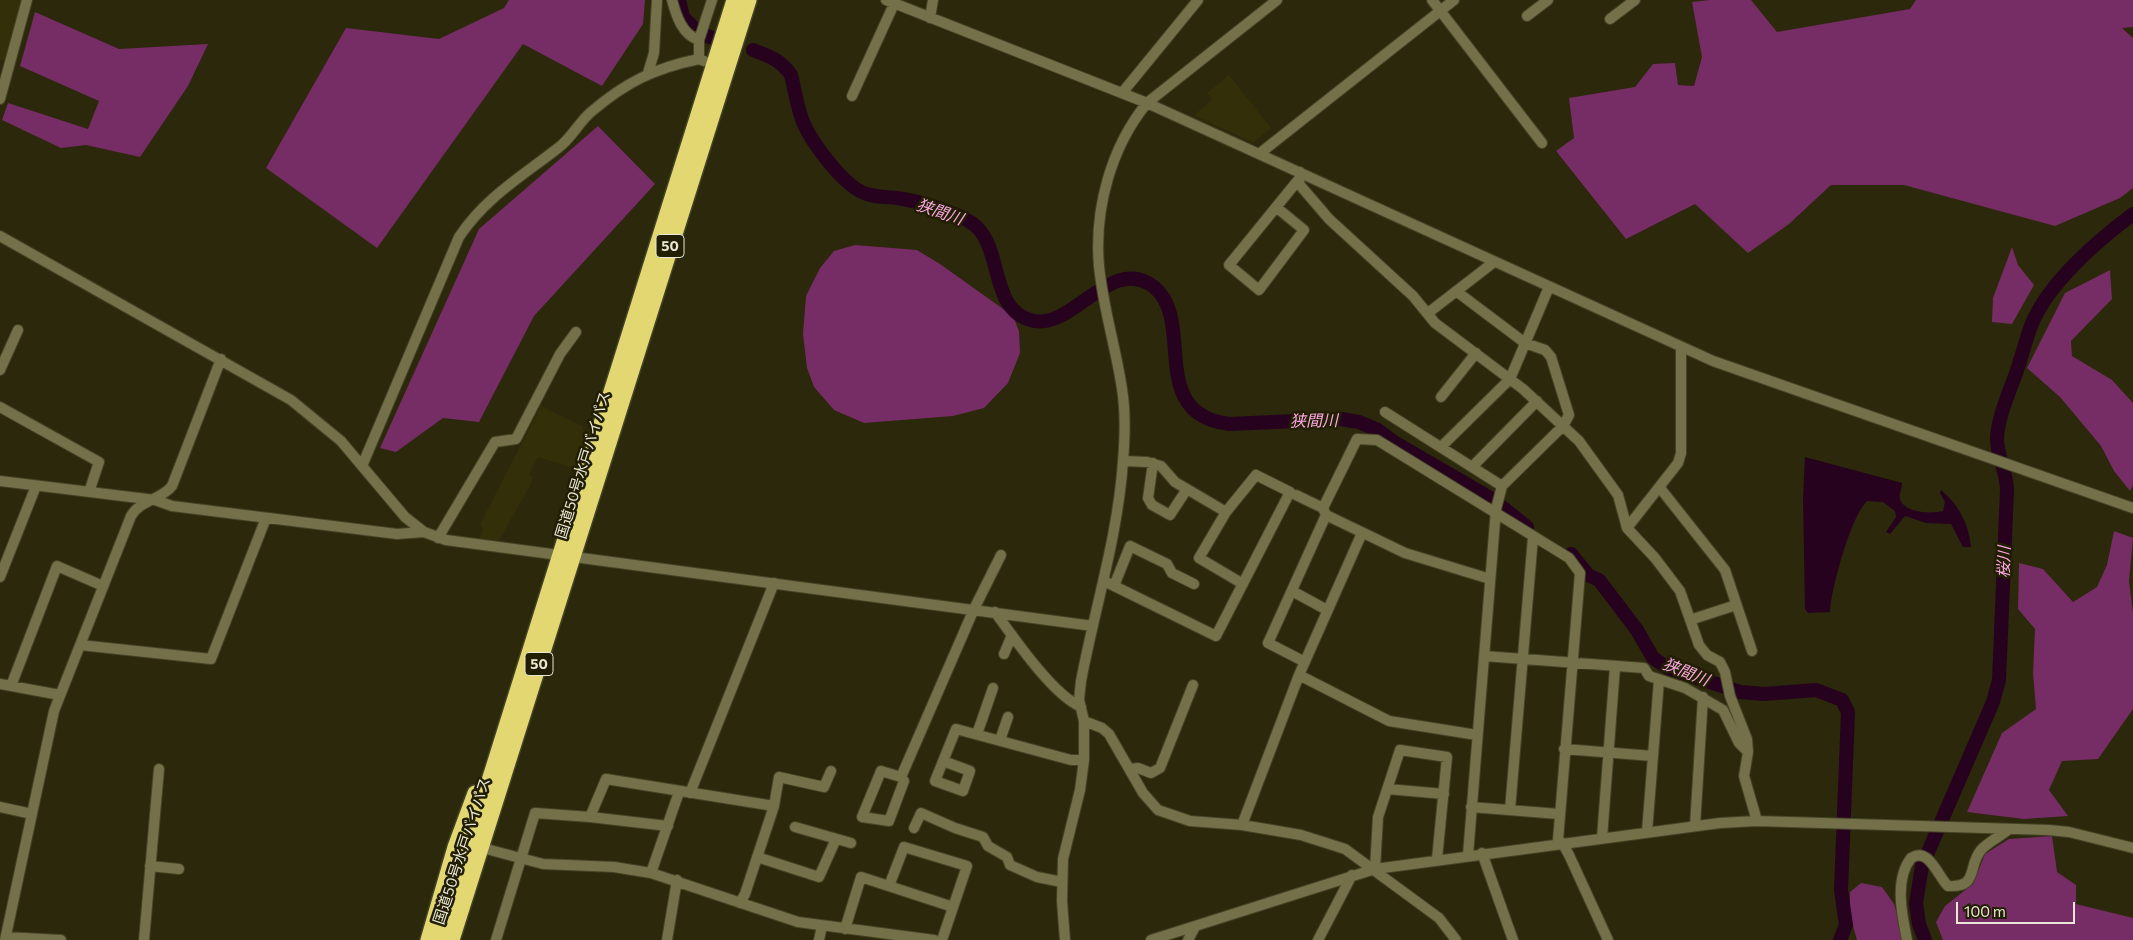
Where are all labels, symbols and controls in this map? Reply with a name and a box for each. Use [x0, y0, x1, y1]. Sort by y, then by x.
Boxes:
water label: 狭間川 [914, 195, 966, 229]
road number: 50 [656, 235, 684, 258]
street label: 国道50号水戸バイパス [552, 389, 614, 541]
water label: 狭間川 [1290, 411, 1338, 431]
water label: 桜川 [1994, 546, 2014, 578]
road number: 50 [525, 652, 553, 676]
water label: 狭間川 [1660, 654, 1712, 690]
street label: 国道50号水戸バイパス [430, 775, 494, 927]
scale bar [1958, 892, 2077, 924]
text: 100 m [1964, 902, 2006, 920]

